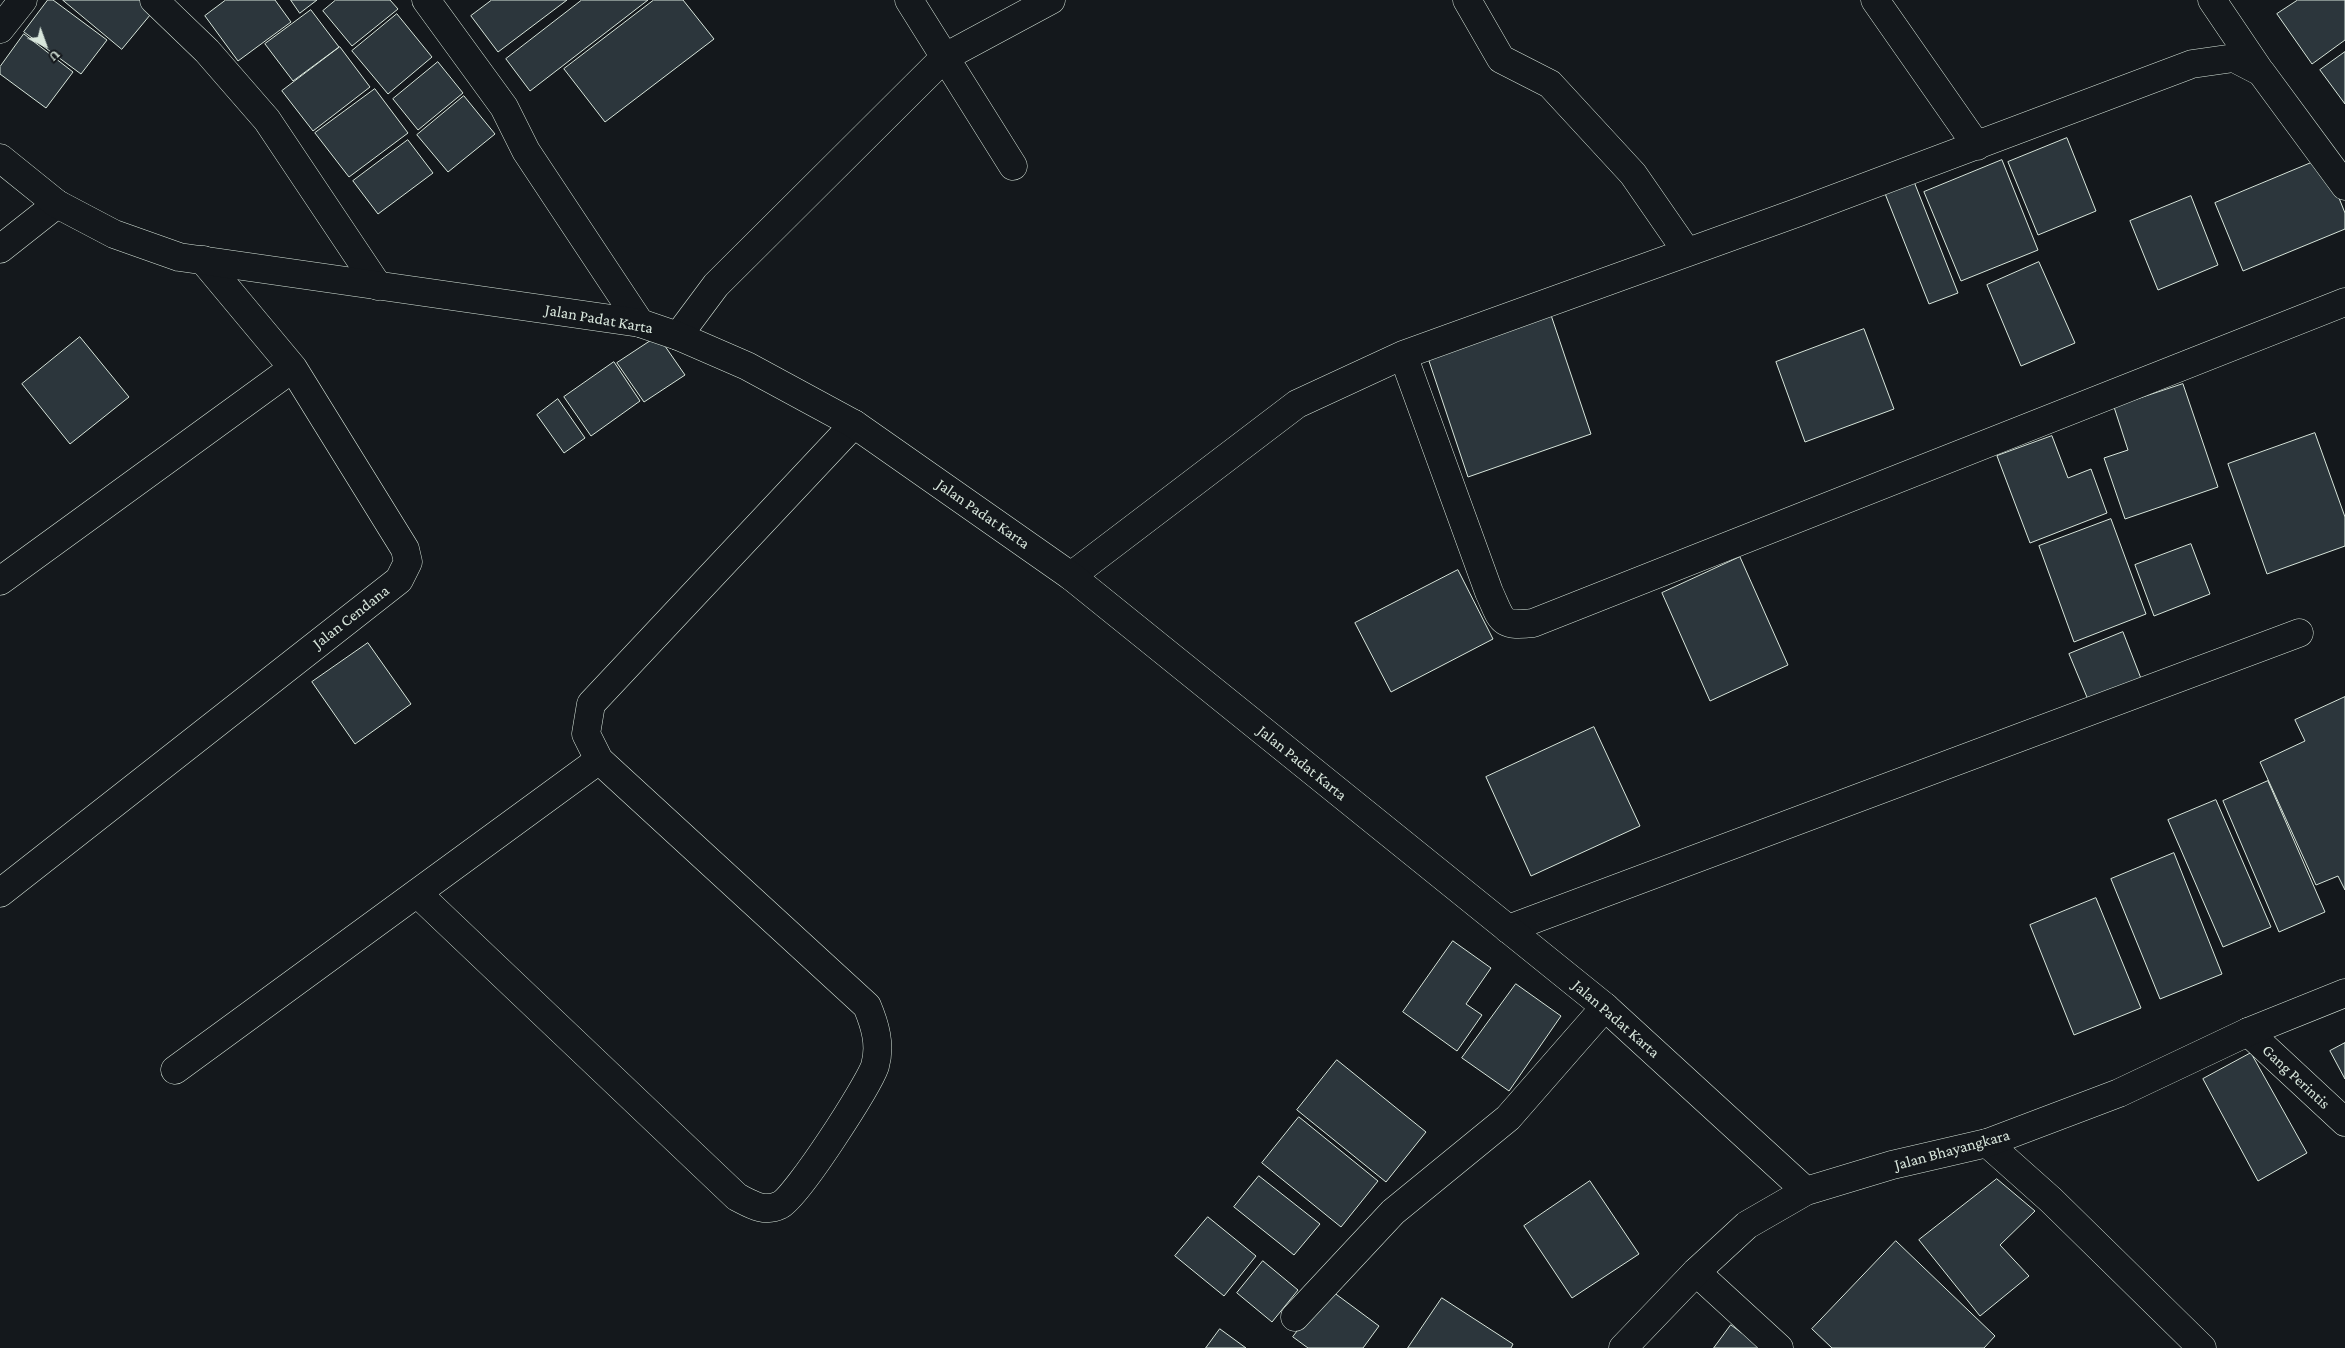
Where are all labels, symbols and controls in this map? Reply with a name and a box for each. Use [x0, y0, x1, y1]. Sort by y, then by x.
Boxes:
north arrow [20, 20, 70, 70]
text: U [46, 47, 64, 65]
street label: Jalan Padat Karta [543, 300, 655, 338]
street label: Jalan Padat Karta [933, 475, 1033, 553]
street label: Jalan Cendana [309, 581, 393, 653]
street label: Jalan Padat Karta [1253, 721, 1351, 805]
street label: Jalan Padat Karta [1568, 976, 1664, 1062]
street label: Gang Perintis [2258, 1041, 2334, 1113]
street label: Jalan Bhayangkara [1892, 1125, 2012, 1175]

